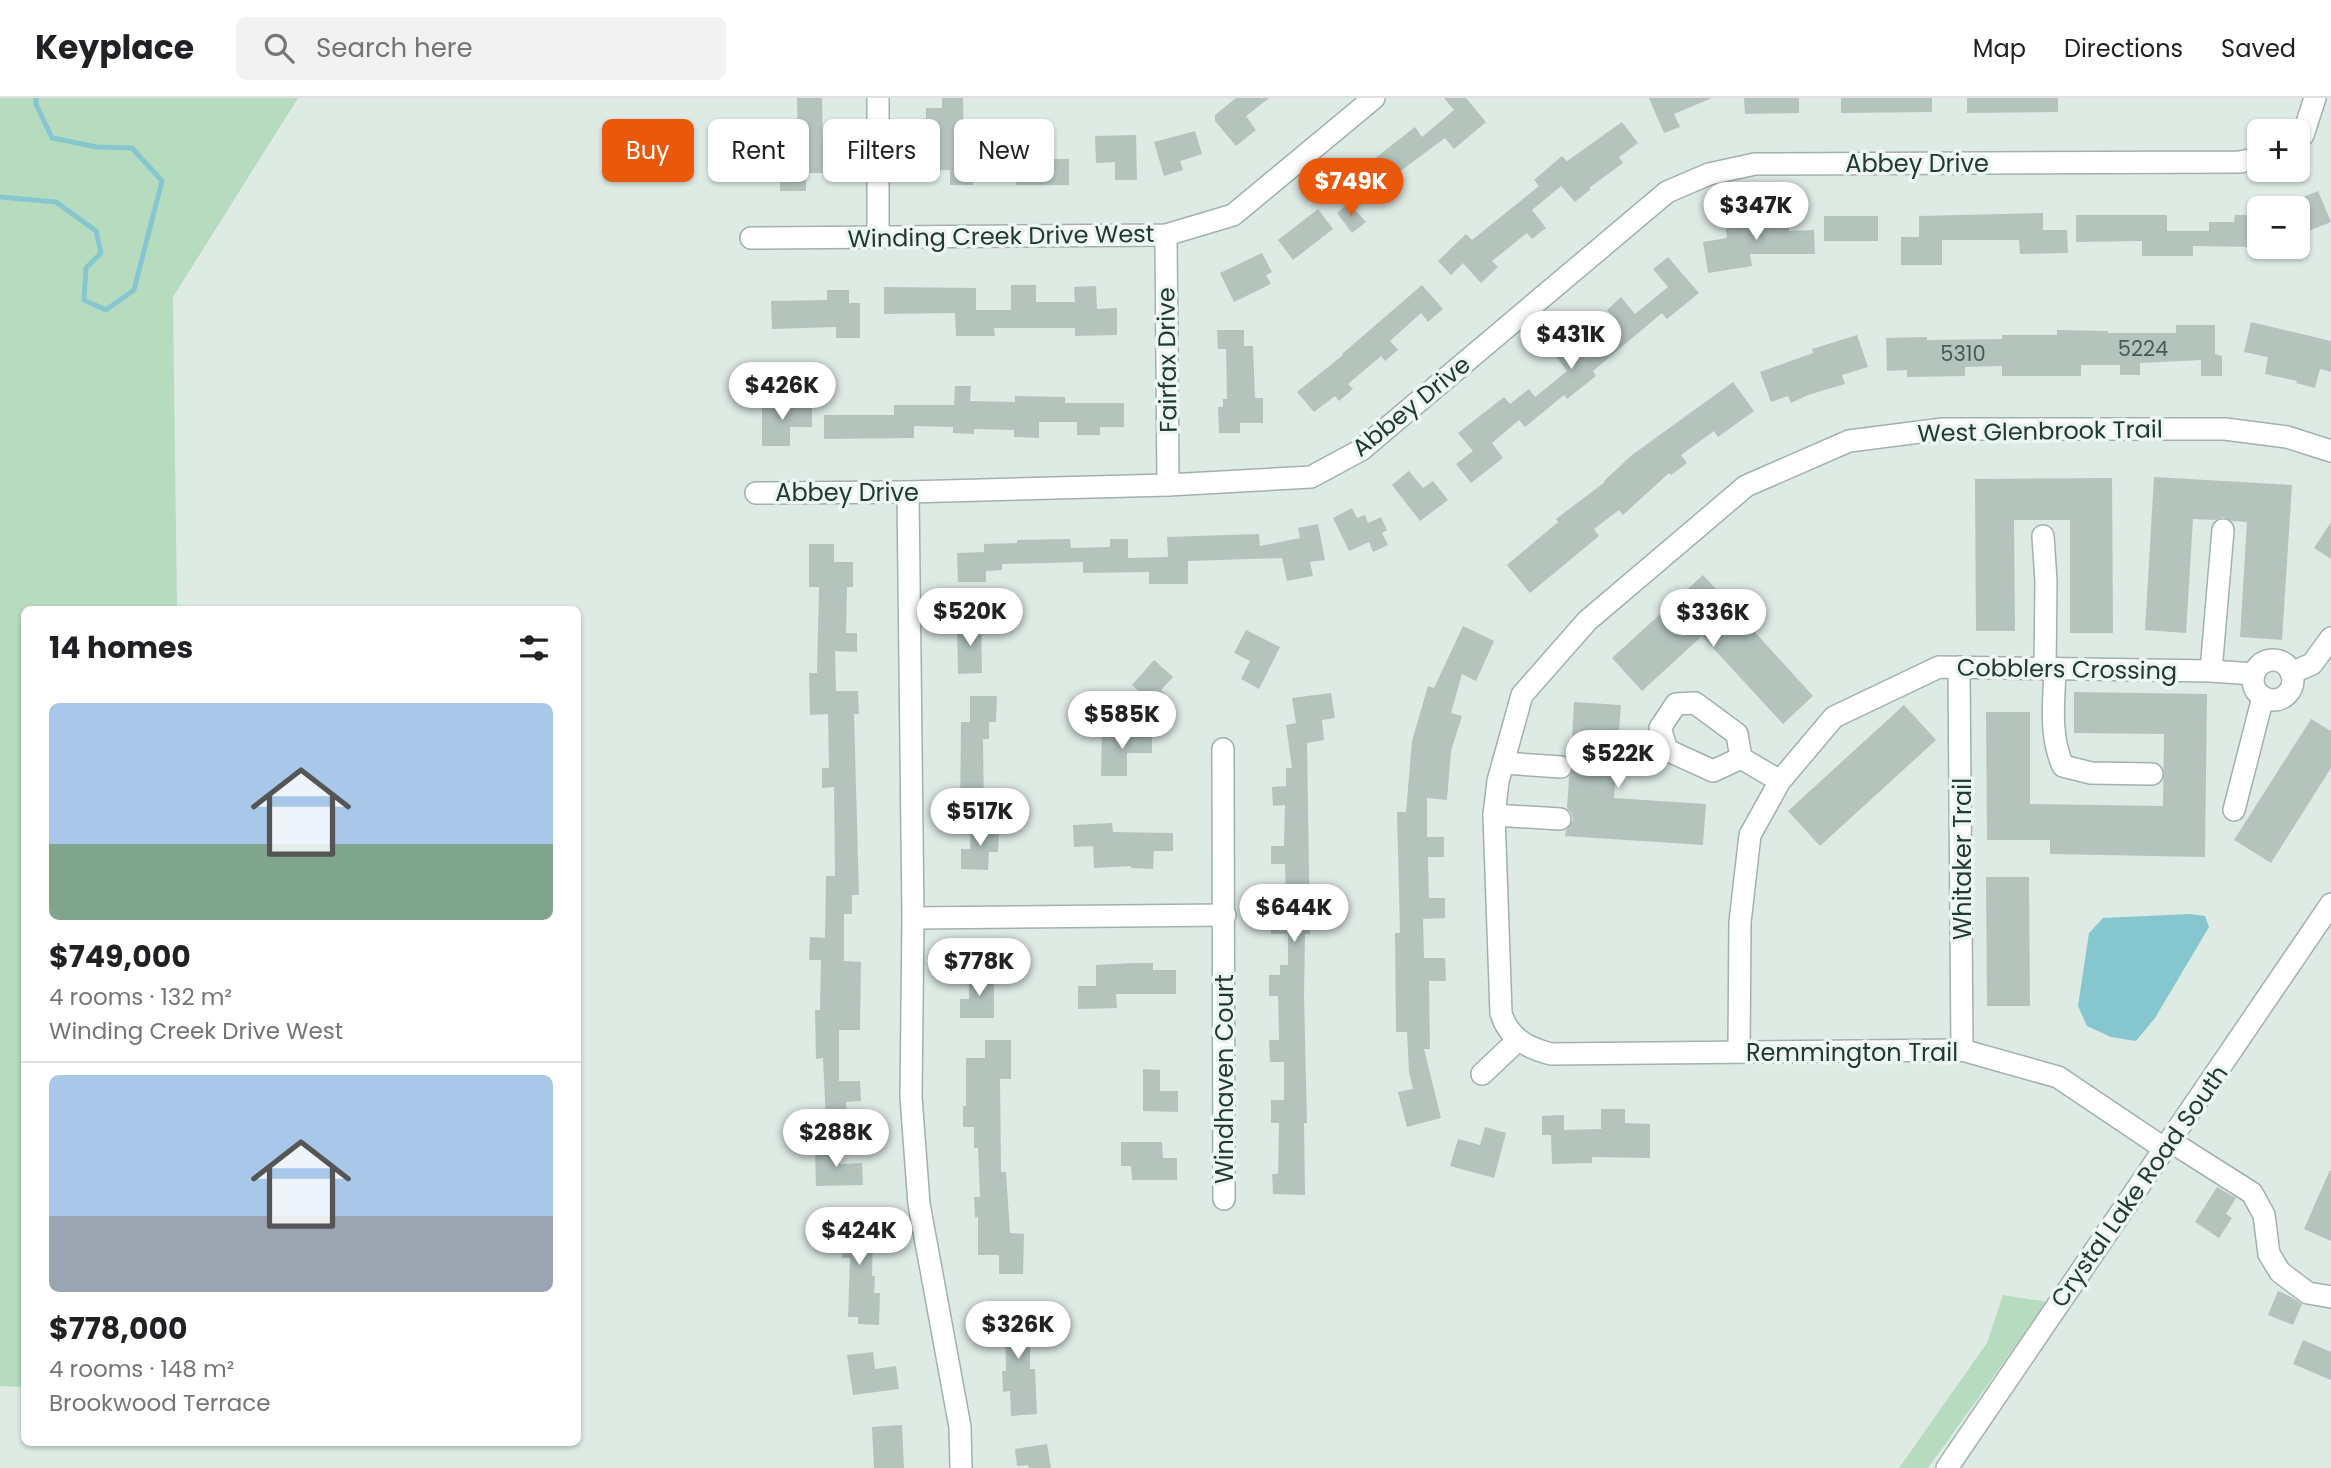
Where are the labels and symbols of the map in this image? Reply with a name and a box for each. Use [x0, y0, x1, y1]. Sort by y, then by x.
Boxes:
street label: Abbey Drive [1845, 147, 1989, 180]
pin: $749K [1302, 158, 1400, 218]
pin: $347K [1707, 183, 1805, 242]
street label: Winding Creek Drive West [847, 217, 1155, 255]
street label: Fairfax Drive [1149, 287, 1185, 433]
pin: $431K [1522, 312, 1620, 371]
house number: 5224 [2118, 334, 2168, 363]
house number: 5310 [1940, 339, 1986, 368]
street label: Abbey Drive [1345, 348, 1477, 464]
pin: $426K [733, 362, 831, 422]
street label: West Glenbrook Trail [1917, 412, 2163, 450]
street label: Abbey Drive [775, 476, 919, 509]
pin: $520K [921, 588, 1019, 648]
pin: $336K [1664, 589, 1762, 649]
street label: Cobblers Crossing [1957, 651, 2177, 687]
pin: $585K [1073, 692, 1171, 751]
pin: $522K [1569, 730, 1667, 790]
street label: Whitaker Trail [1946, 778, 1979, 940]
pin: $517K [931, 788, 1029, 848]
pin: $644K [1245, 884, 1343, 944]
pin: $778K [930, 939, 1028, 998]
street label: Windhaven Court [1208, 974, 1241, 1184]
street label: Remmington Trail [1746, 1036, 1958, 1069]
street label: Crystal Lake Road South [2043, 1058, 2235, 1314]
pin: $288K [787, 1110, 885, 1169]
pin: $424K [810, 1208, 908, 1267]
pin: $326K [969, 1302, 1067, 1361]

